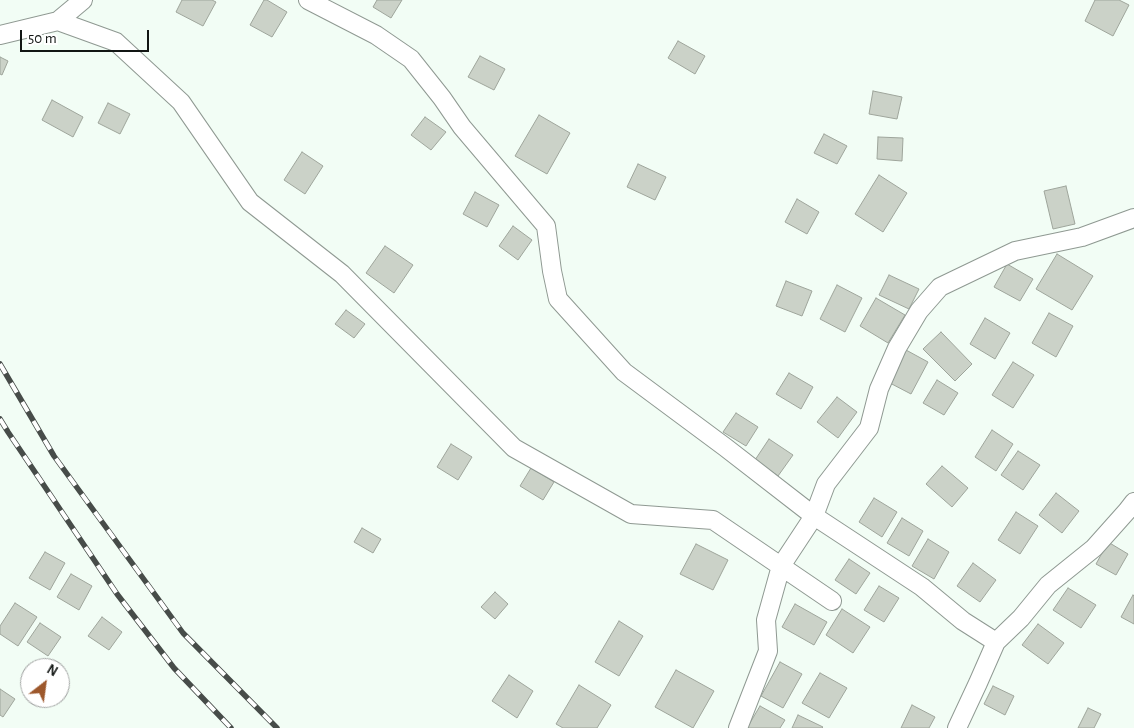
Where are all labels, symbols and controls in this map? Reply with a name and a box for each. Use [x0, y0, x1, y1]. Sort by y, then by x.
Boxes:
scale bar [22, 20, 151, 52]
text: 50 m [28, 31, 57, 46]
north arrow [20, 658, 70, 708]
text: N [44, 662, 60, 679]

